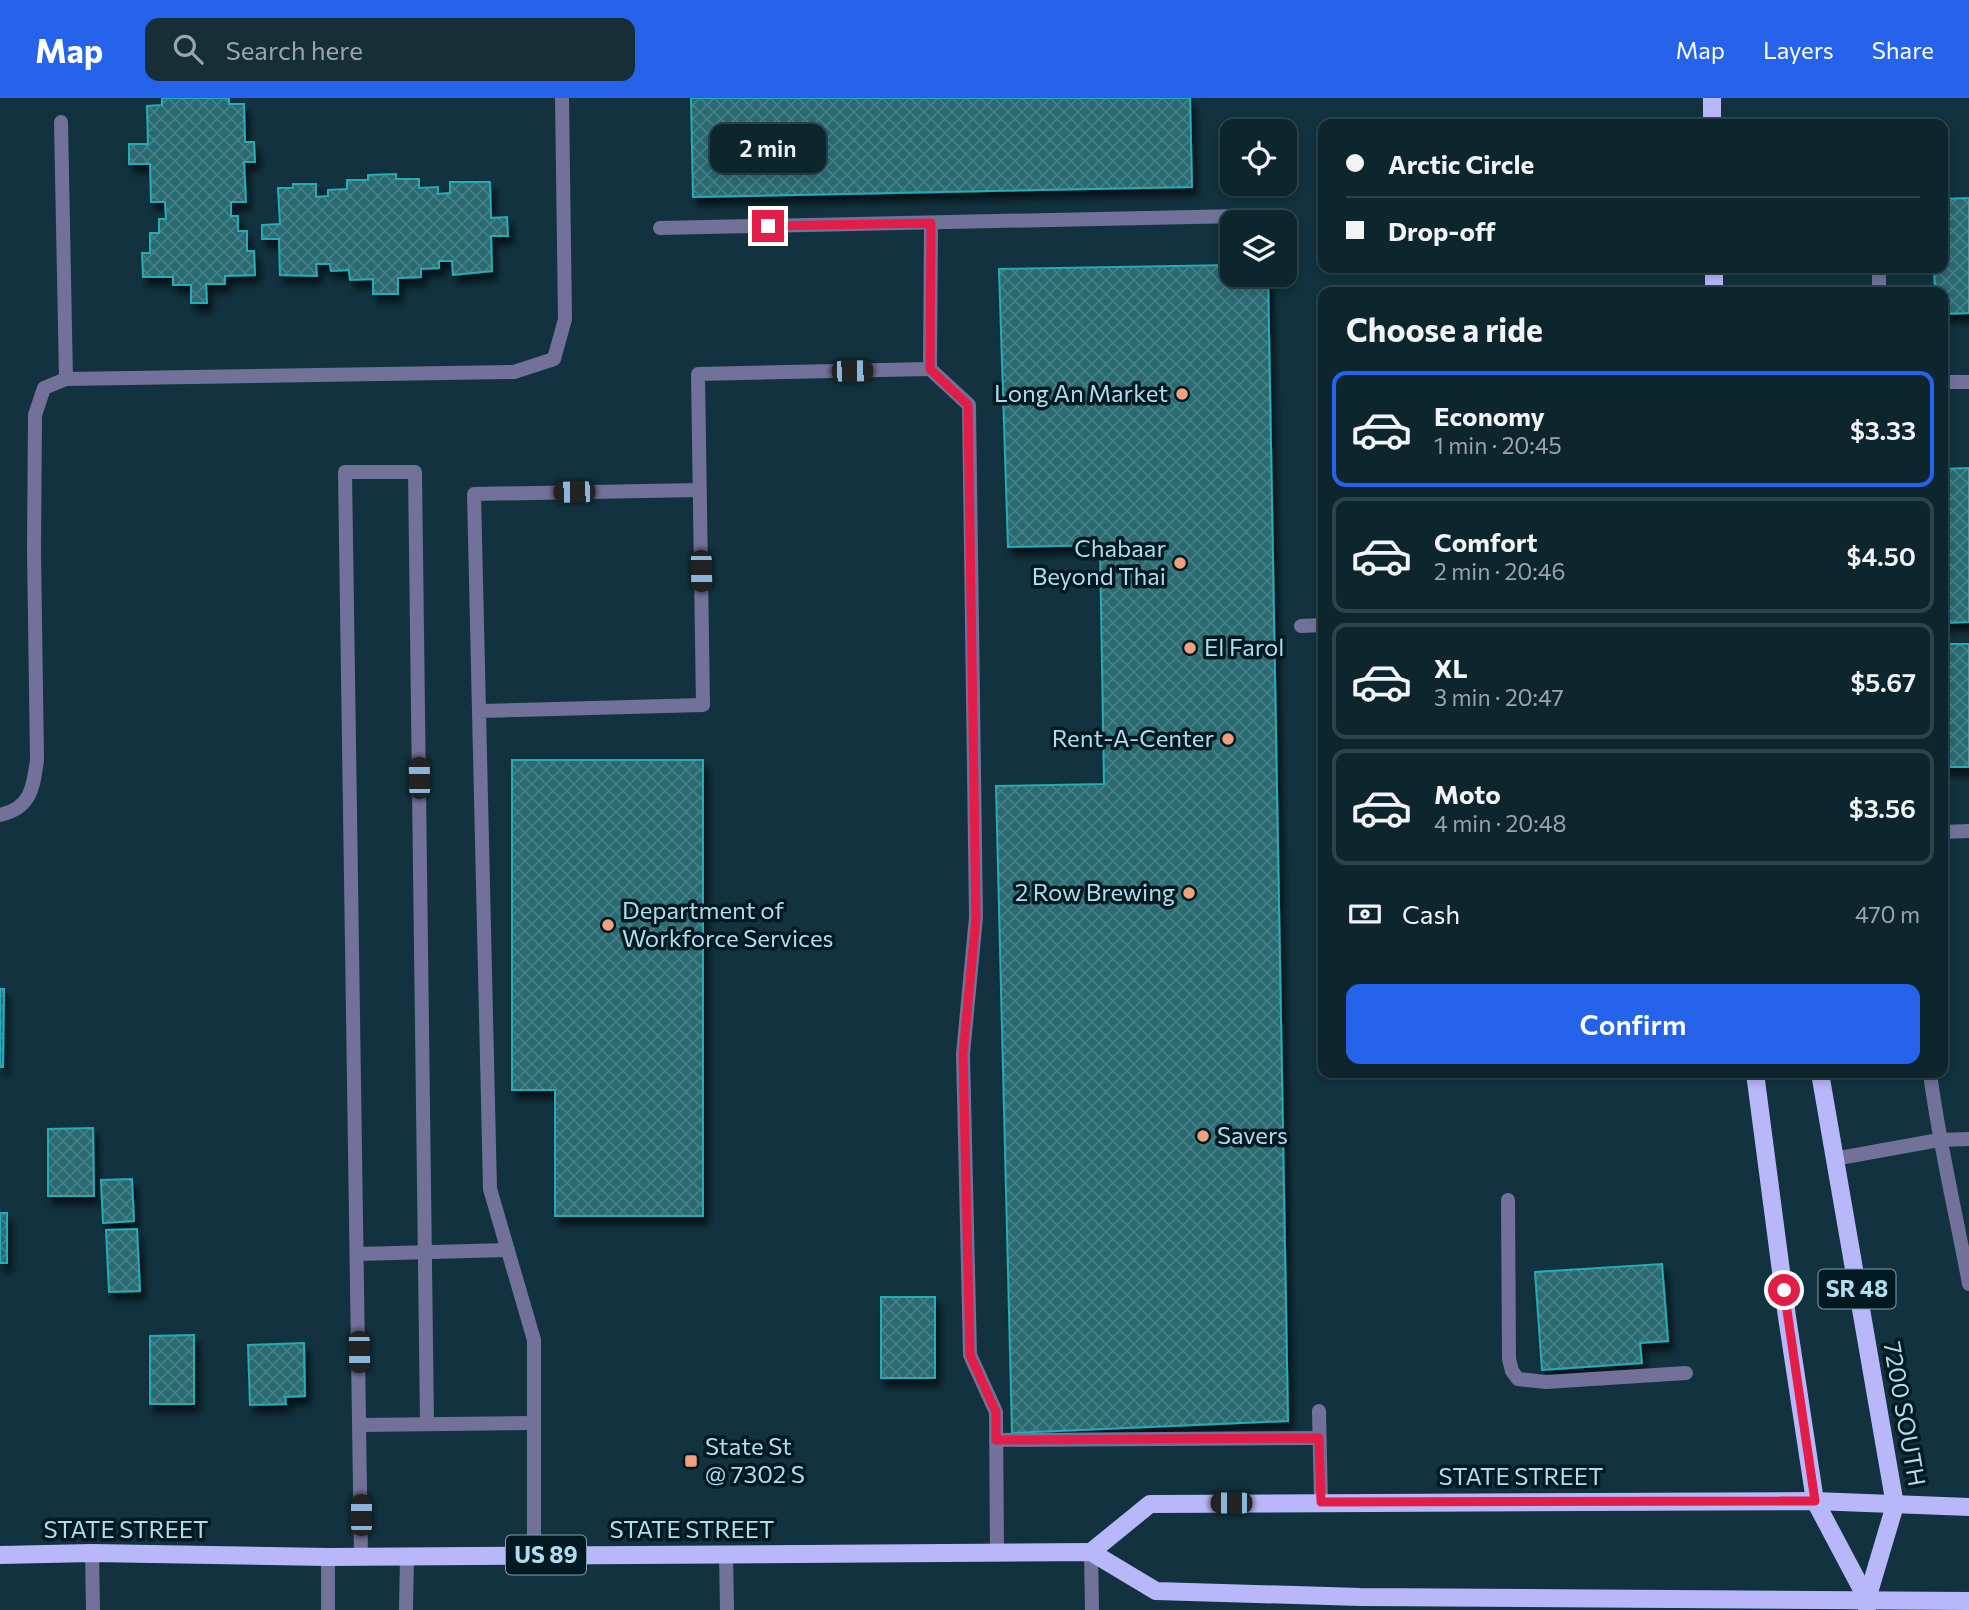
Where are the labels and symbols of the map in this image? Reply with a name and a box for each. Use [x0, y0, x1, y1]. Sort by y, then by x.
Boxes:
callout: 2 min [710, 124, 826, 174]
route end [752, 210, 784, 242]
car [831, 360, 874, 382]
place label: Long An Market [994, 378, 1168, 407]
marker: Long An Market [1174, 386, 1190, 402]
car [553, 481, 596, 503]
place label: Chabaar Beyond Thai [1032, 533, 1166, 590]
car [691, 550, 712, 592]
marker: Chabaar Beyond Thai [1172, 555, 1188, 571]
place label: El Farol [1204, 632, 1284, 661]
marker: El Farol [1182, 640, 1198, 656]
place label: Rent-A-Center [1052, 723, 1214, 752]
marker: Rent-A-Center [1220, 731, 1236, 747]
car [409, 757, 430, 799]
place label: 2 Row Brewing [1015, 877, 1175, 906]
marker: 2 Row Brewing [1181, 885, 1197, 901]
place label: Department of Workforce Services [622, 895, 834, 952]
marker: Department of Workforce Services [600, 917, 616, 933]
place label: Savers [1217, 1120, 1288, 1149]
marker: Savers [1195, 1128, 1211, 1144]
road number: SR 48 [1818, 1270, 1896, 1308]
route start [1768, 1274, 1800, 1306]
car [349, 1331, 370, 1373]
street label: 7200 SOUTH [1878, 1339, 1932, 1488]
place label: State St @ 7302 S [705, 1431, 805, 1488]
marker: State St @ 7302 S [683, 1453, 699, 1469]
street label: STATE STREET [1439, 1461, 1603, 1490]
car [1211, 1493, 1253, 1514]
car [351, 1494, 372, 1536]
street label: STATE STREET [44, 1514, 208, 1543]
street label: STATE STREET [610, 1514, 774, 1543]
road number: US 89 [506, 1536, 586, 1574]

